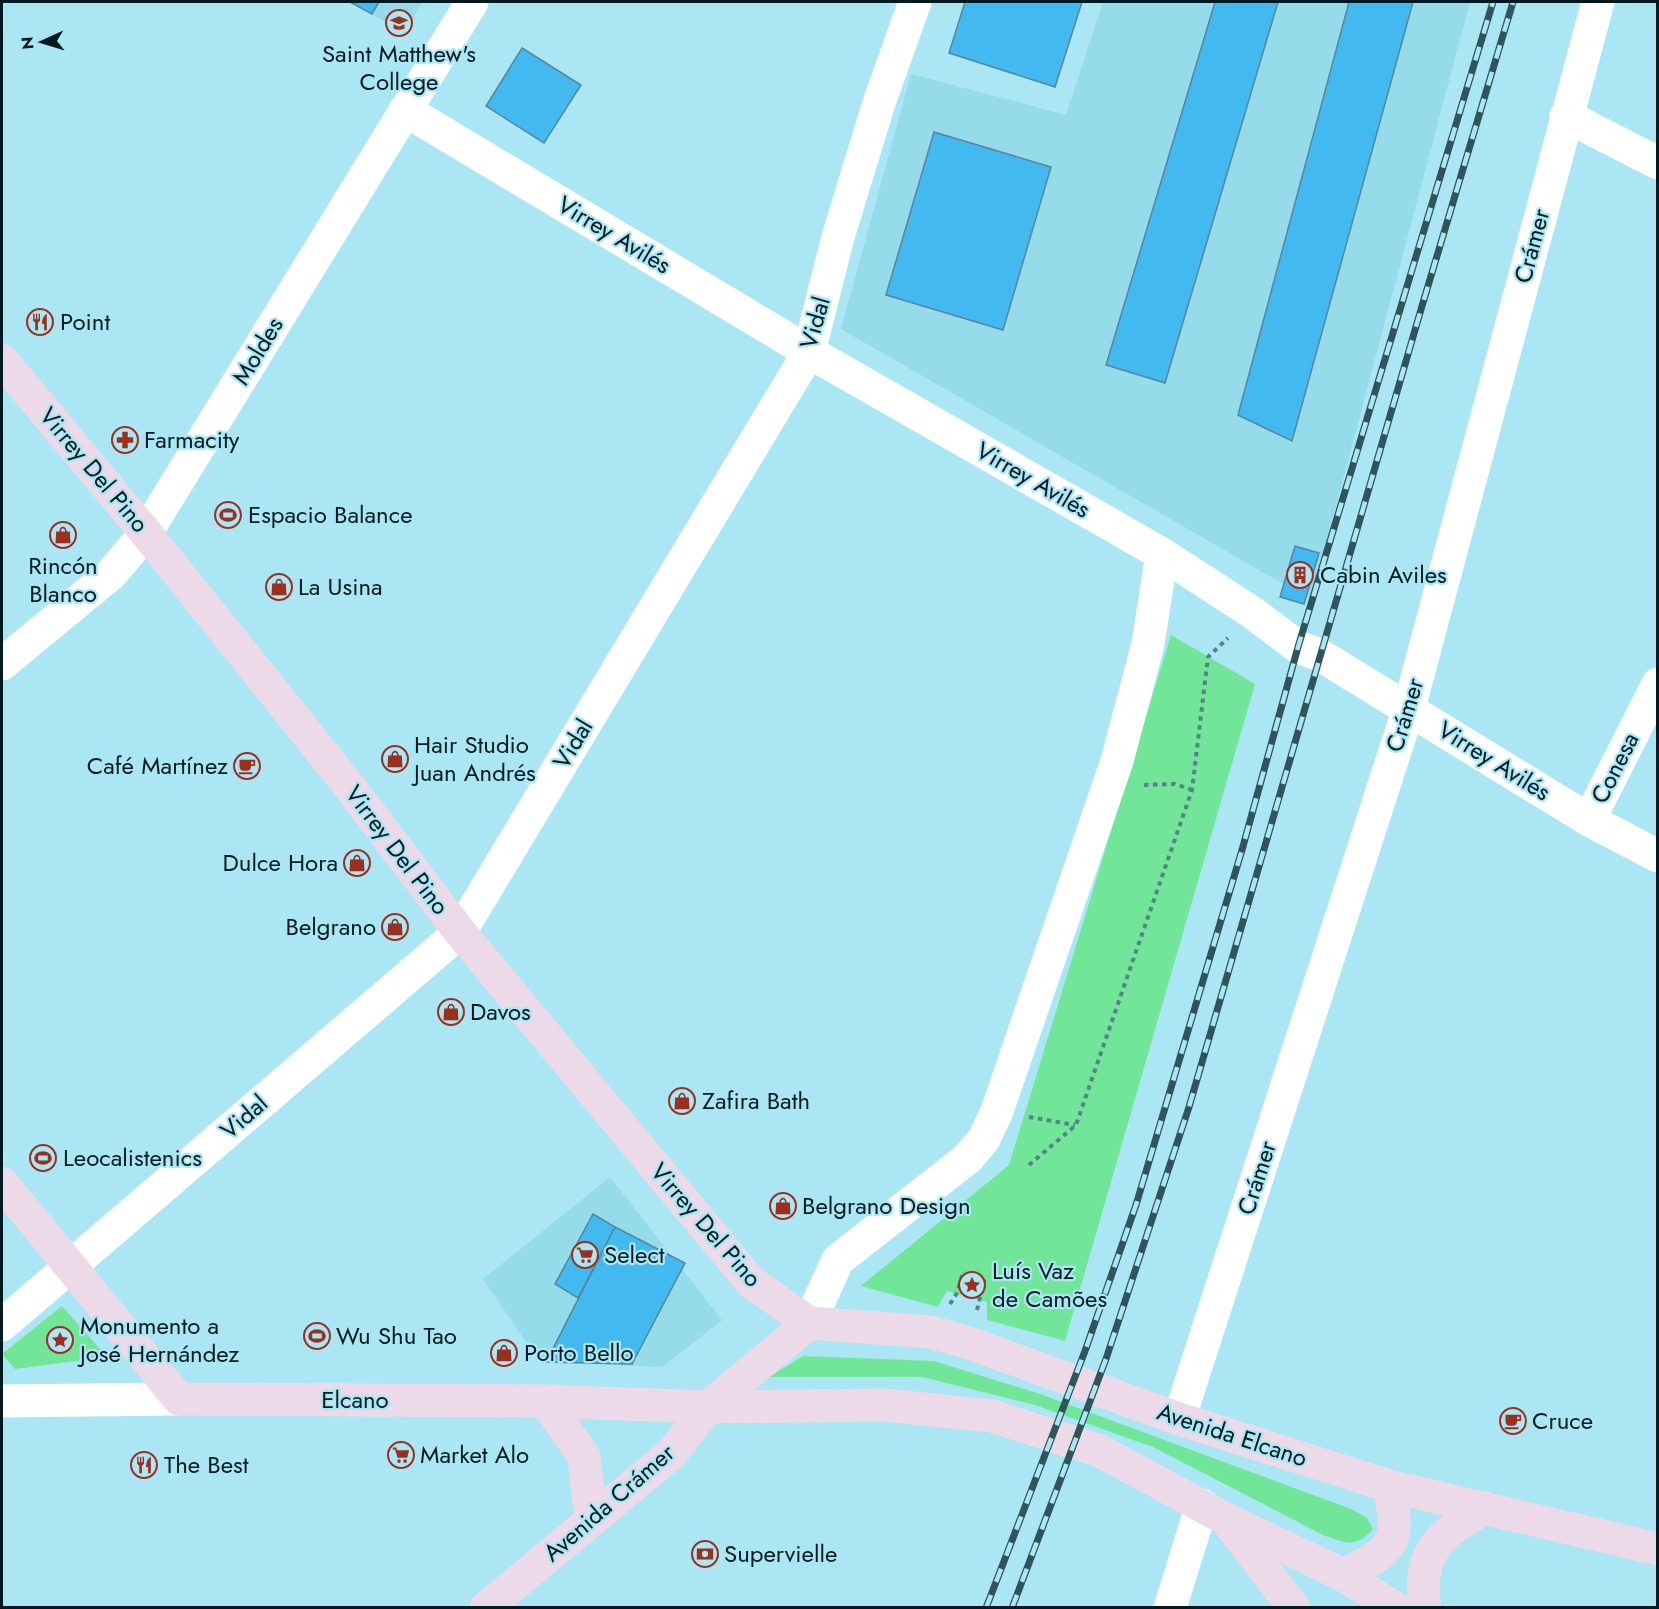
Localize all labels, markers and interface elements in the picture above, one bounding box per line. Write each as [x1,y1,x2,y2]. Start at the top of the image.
school or university icon: Saint Matthew's College [384,8,414,38]
north arrow [12,12,72,72]
text: N [16,36,39,50]
place label: Saint Matthew's College [322,36,476,99]
street label: Virrey Avilés [551,187,678,282]
street label: Crámer [1505,204,1558,287]
street label: Vidal [790,293,839,353]
place label: Point [60,304,110,339]
restaurant icon: Point [25,307,55,337]
street label: Moldes [224,310,292,391]
street label: Virrey Del Pino [31,399,157,540]
place label: Farmacity [144,422,240,457]
pharmacy icon: Farmacity [110,425,140,455]
street label: Virrey Avilés [970,433,1097,526]
place label: Espacio Balance [248,497,413,532]
sports icon: Espacio Balance [213,500,243,530]
shop icon: Rincón Blanco [48,520,78,550]
place label: Rincón Blanco [28,548,98,611]
place label: Cabin Aviles [1320,557,1447,592]
building icon: Cabin Aviles [1285,560,1315,590]
place label: La Usina [298,569,383,604]
shop icon: La Usina [264,572,294,602]
street label: Crámer [1377,673,1433,756]
street label: Vidal [544,712,601,775]
street label: Virrey Avilés [1431,712,1557,809]
street label: Conesa [1582,726,1647,809]
place label: Hair Studio Juan Andrés [411,727,536,790]
shop icon: Hair Studio Juan Andrés [380,744,410,774]
place label: Café Martínez [87,748,228,783]
cafe icon: Café Martínez [232,751,262,781]
street label: Virrey Del Pino [337,777,458,922]
place label: Dulce Hora [222,845,338,880]
shop icon: Dulce Hora [342,848,372,878]
place label: Belgrano [286,909,376,944]
shop icon: Belgrano [380,912,410,942]
place label: Davos [470,994,531,1029]
shop icon: Davos [436,997,466,1027]
place label: Zafira Bath [702,1083,810,1118]
street label: Vidal [212,1086,275,1147]
shop icon: Zafira Bath [667,1086,697,1116]
street label: Crámer [1228,1136,1285,1219]
place label: Leocalistenics [63,1140,202,1175]
sports icon: Leocalistenics [28,1143,58,1173]
street label: Virrey Del Pino [643,1155,770,1294]
place label: Belgrano Design [802,1188,971,1223]
shop icon: Belgrano Design [768,1191,798,1221]
place label: Select [604,1237,665,1272]
supermarket icon: Select [570,1240,600,1270]
place label: Luís Vaz de Camões [992,1253,1107,1316]
place icon: Luís Vaz de Camões [957,1270,987,1300]
place label: Monumento a José Hernández [77,1308,239,1371]
place label: Wu Shu Tao [336,1318,457,1353]
sports icon: Wu Shu Tao [302,1321,332,1351]
place icon: Monumento a José Hernández [45,1325,75,1355]
place label: Porto Bello [524,1335,634,1370]
shop icon: Porto Bello [489,1338,519,1368]
street label: Elcano [321,1382,389,1417]
street label: Avenida Elcano [1153,1394,1312,1475]
place label: Cruce [1532,1403,1593,1438]
cafe icon: Cruce [1498,1406,1528,1436]
street label: Avenida Crámer [535,1435,683,1570]
place label: Market Alo [420,1437,529,1472]
supermarket icon: Market Alo [386,1440,416,1470]
place label: The Best [164,1447,249,1482]
restaurant icon: The Best [129,1450,159,1480]
place label: Supervielle [724,1536,837,1571]
bank icon: Supervielle [690,1539,720,1569]

